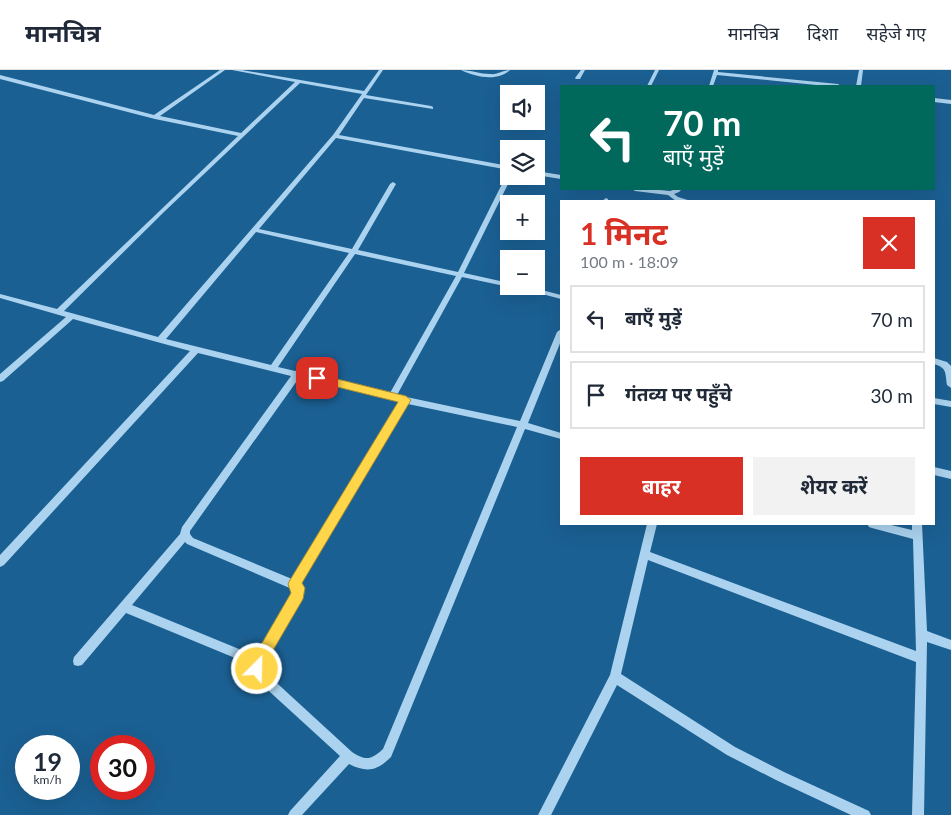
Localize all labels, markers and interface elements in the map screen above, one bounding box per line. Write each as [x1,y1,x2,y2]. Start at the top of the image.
text: मानचित्र [25,18,101,47]
text: मानचित्र [728,22,779,44]
text: दिशा [807,22,838,44]
text: सहेजे गए [866,22,926,44]
map controls [500,85,545,295]
button: sound [500,85,545,130]
text: 70 m [663,101,741,143]
icon: left [580,105,645,170]
button: layers [500,140,545,185]
text: बाएँ मुड़ें [663,143,724,170]
button: + [500,195,545,240]
text: 1 मिनट [580,215,668,251]
button: close [863,217,915,269]
button: − [500,250,545,295]
text: 100 m · 18:09 [580,252,679,271]
icon: left [582,305,610,333]
text: बाएँ मुड़ें [625,306,682,329]
text: 70 m [870,308,913,331]
pin [296,357,338,399]
icon: arrive [303,364,331,392]
icon: arrive [582,381,610,409]
text: गंतव्य पर पहुँचे [625,382,732,405]
text: 30 m [870,384,913,407]
button: बाहर [580,457,743,515]
button: शेयर करें [753,457,915,515]
position arrow [230,642,282,694]
speed limit sign: 30 [90,735,155,800]
text: 19 [33,746,62,776]
text: km/h [33,772,62,787]

